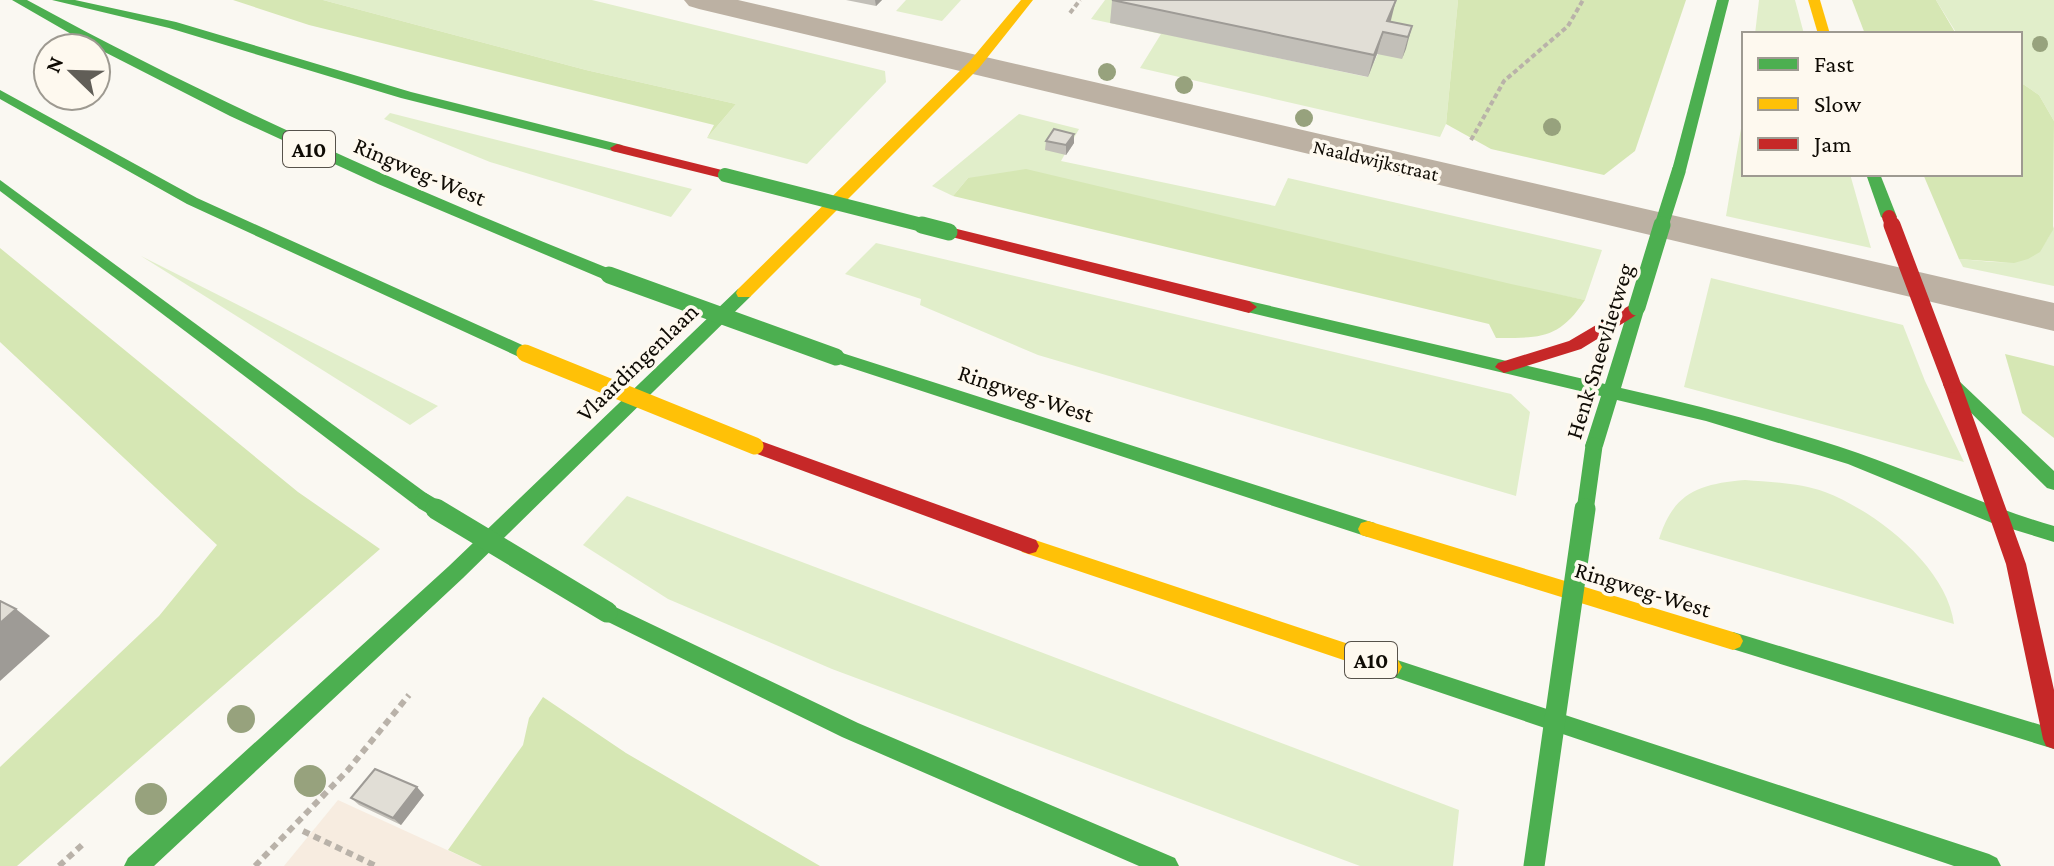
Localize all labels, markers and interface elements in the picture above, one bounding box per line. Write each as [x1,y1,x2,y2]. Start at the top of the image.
north arrow [32,32,112,112]
legend [1742,32,2022,176]
text: Fast [1814,50,1855,77]
text: N [40,53,68,76]
text: Slow [1814,90,1861,117]
text: Jam [1812,130,1852,157]
road number: A10 [283,131,335,167]
street label: Ringweg-West [350,131,491,211]
street label: Naaldwijkstraat [1311,135,1441,186]
street label: Henk Sneevlietweg [1560,260,1639,442]
street label: Vlaardingenlaan [571,297,703,427]
street label: Ringweg-West [955,358,1098,428]
street label: Ringweg-West [1572,556,1715,623]
road number: A10 [1345,642,1397,678]

